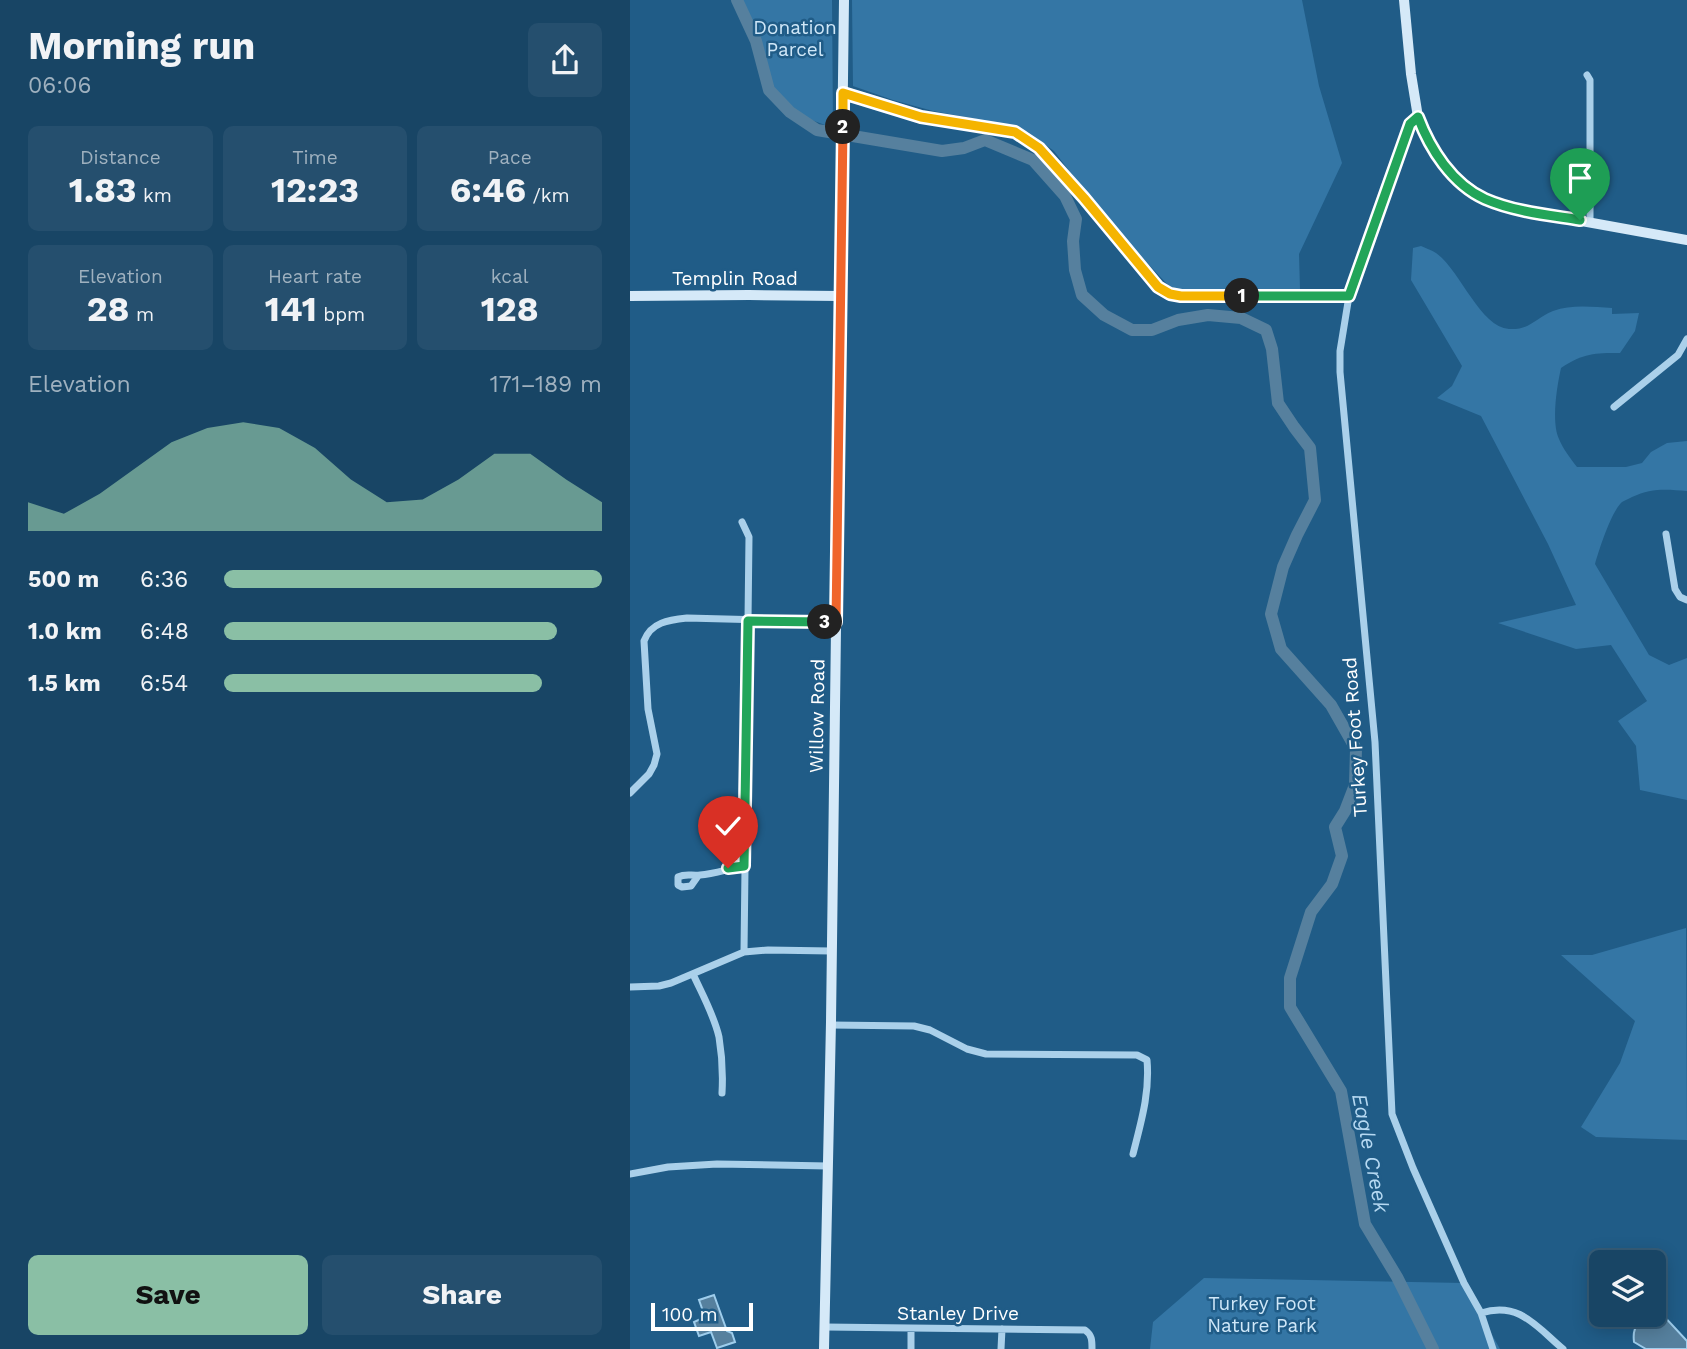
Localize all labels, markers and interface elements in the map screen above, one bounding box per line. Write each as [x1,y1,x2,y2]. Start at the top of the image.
park label: Donation Parcel [753,16,837,61]
button: share [528,23,602,97]
text: Morning run [28,24,255,68]
text: 06:06 [28,72,91,99]
pin: 2 [826,110,860,144]
text: 2 [837,115,848,138]
text: Distance [80,146,161,169]
text: Time [292,146,338,169]
text: Pace [488,146,532,169]
pin [1550,148,1610,220]
icon: arrive [1561,159,1599,197]
text: 1.83 [69,169,136,211]
text: 12:23 [271,169,359,211]
text: 6:46 [450,169,526,211]
text: km [136,184,172,207]
text: /km [526,184,570,207]
text: Elevation [78,265,163,288]
text: Heart rate [268,265,362,288]
text: kcal [491,265,528,288]
street label: Templin Road [672,267,798,290]
pin: 1 [1224,278,1260,314]
text: 1 [1237,284,1246,307]
text: 28 [87,288,129,330]
text: 141 [265,288,317,330]
text: 128 [481,288,539,330]
text: m [129,303,154,326]
text: bpm [317,303,365,326]
text: Elevation [28,371,131,398]
text: 171–189 m [490,371,602,398]
text: 500 m [28,566,99,593]
text: 6:36 [140,566,188,593]
pin: 3 [808,604,842,640]
text: 3 [819,610,830,633]
text: 1.0 km [28,618,102,645]
text: 6:48 [140,618,189,645]
street label: Turkey Foot Road [1338,656,1372,818]
street label: Willow Road [805,659,829,773]
text: 1.5 km [28,670,101,697]
text: 6:54 [140,670,188,697]
pin [698,796,758,868]
icon: check [709,807,747,845]
water label: Eagle Creek [1347,1091,1395,1215]
map controls [1589,1250,1666,1327]
button: layers [1589,1250,1666,1327]
button: Save [28,1255,308,1335]
button: Share [322,1255,602,1335]
park label: Turkey Foot Nature Park [1207,1292,1317,1337]
scale bar [651,1300,752,1332]
street label: Stanley Drive [897,1302,1019,1325]
text: 100 m [662,1303,718,1326]

